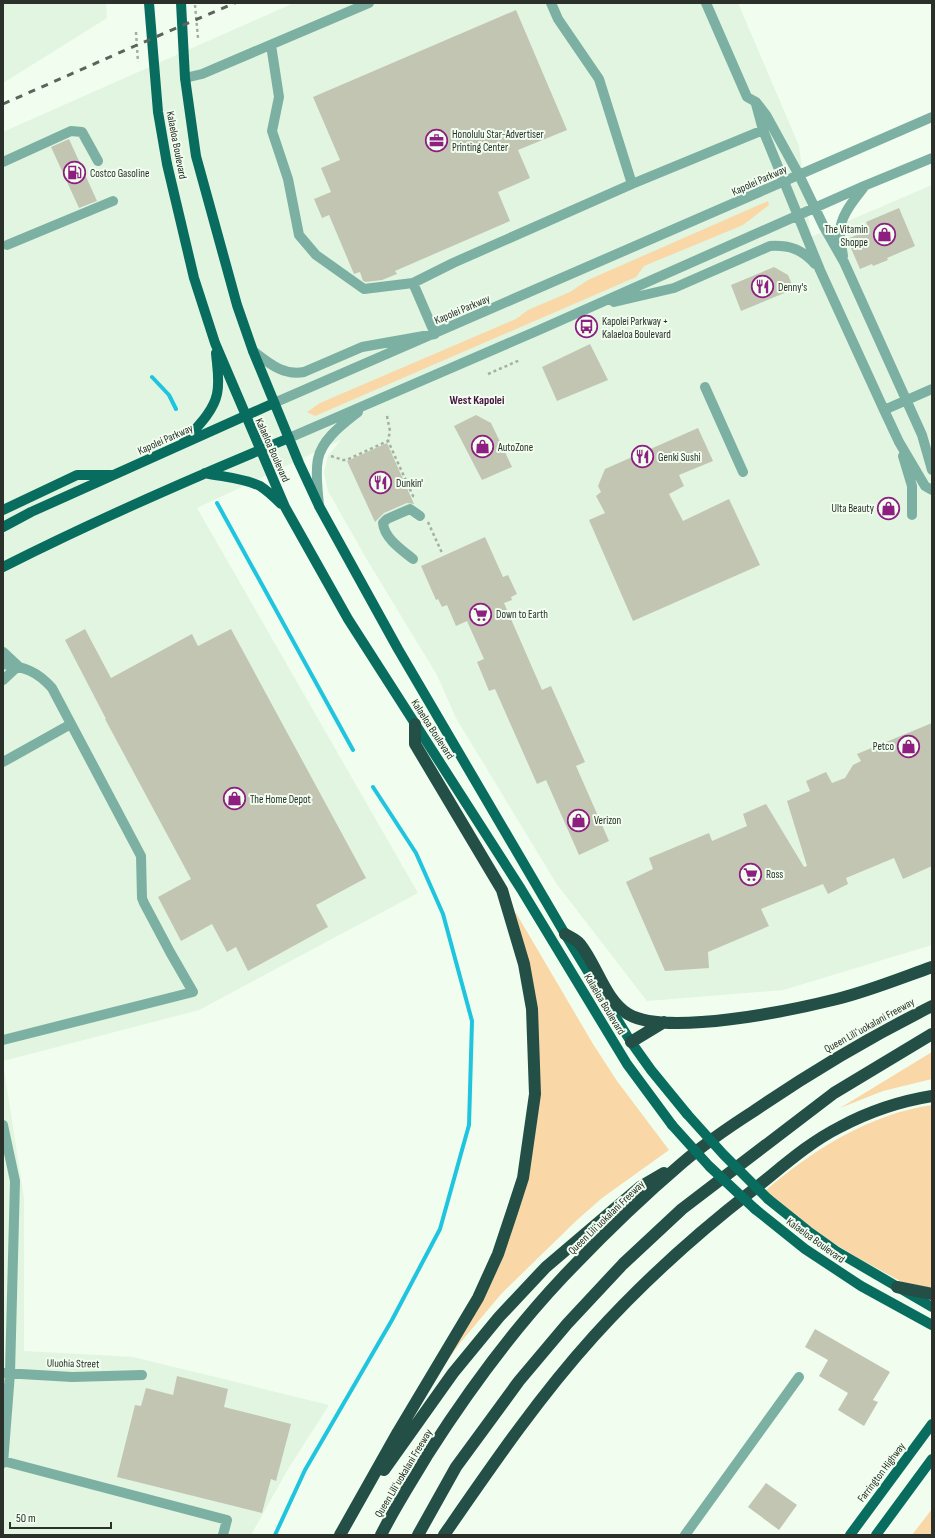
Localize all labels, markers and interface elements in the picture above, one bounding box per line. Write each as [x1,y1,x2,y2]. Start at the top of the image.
street label: Kalaeloa Boulevard [164,110,190,180]
office icon: Honolulu Star-Advertiser Printing Center [424,127,450,153]
place label: Honolulu Star-Advertiser Printing Center [452,128,544,154]
fuel station icon: Costco Gasoline [61,160,87,186]
street label: Kapolei Parkway [730,162,790,198]
place label: Costco Gasoline [90,167,149,180]
shop icon: The Vitamin Shoppe [871,222,897,248]
place label: The Vitamin Shoppe [824,223,868,249]
restaurant icon: Denny's [749,274,775,300]
place label: Denny's [778,281,807,294]
street label: Kapolei Parkway [432,292,493,327]
bus stop icon: Kapolei Parkway + Kalaeloa Boulevard [573,314,599,340]
place label: Kapolei Parkway + Kalaeloa Boulevard [602,315,671,341]
district label: West Kapolei [450,393,504,408]
street label: Kalaeloa Boulevard [253,416,293,485]
street label: Kapolei Parkway [136,421,196,457]
shop icon: AutoZone [470,434,496,460]
place label: AutoZone [497,441,533,454]
restaurant icon: Genki Sushi [630,444,656,470]
place label: Genki Sushi [658,451,701,464]
restaurant icon: Dunkin' [368,470,394,496]
place label: Dunkin' [396,477,423,490]
shop icon: Ulta Beauty [876,495,902,521]
place label: Ulta Beauty [831,502,875,515]
supermarket icon: Down to Earth [467,601,493,627]
place label: Down to Earth [496,608,548,621]
street label: Kalaeloa Boulevard [408,697,457,762]
shop icon: Petco [896,733,922,759]
place label: Petco [873,740,894,753]
shop icon: The Home Depot [222,786,248,812]
place label: The Home Depot [250,793,312,806]
shop icon: Verizon [566,807,592,833]
place label: Verizon [594,814,622,827]
supermarket icon: Ross [738,861,764,887]
place label: Ross [766,868,783,881]
street label: Kalaeloa Boulevard [581,971,628,1037]
street label: Queen Liliʻuokalani Freeway [822,995,917,1056]
street label: Queen Liliʻuokalani Freeway [566,1177,648,1257]
street label: Kalaeloa Boulevard [784,1215,848,1266]
street label: Uluohia Street [47,1357,100,1370]
street label: Queen Liliʻuokalani Freeway [372,1426,435,1520]
street label: Farrington Highway [855,1439,908,1505]
scale bar [10,1504,111,1530]
text: 50 m [16,1511,36,1526]

